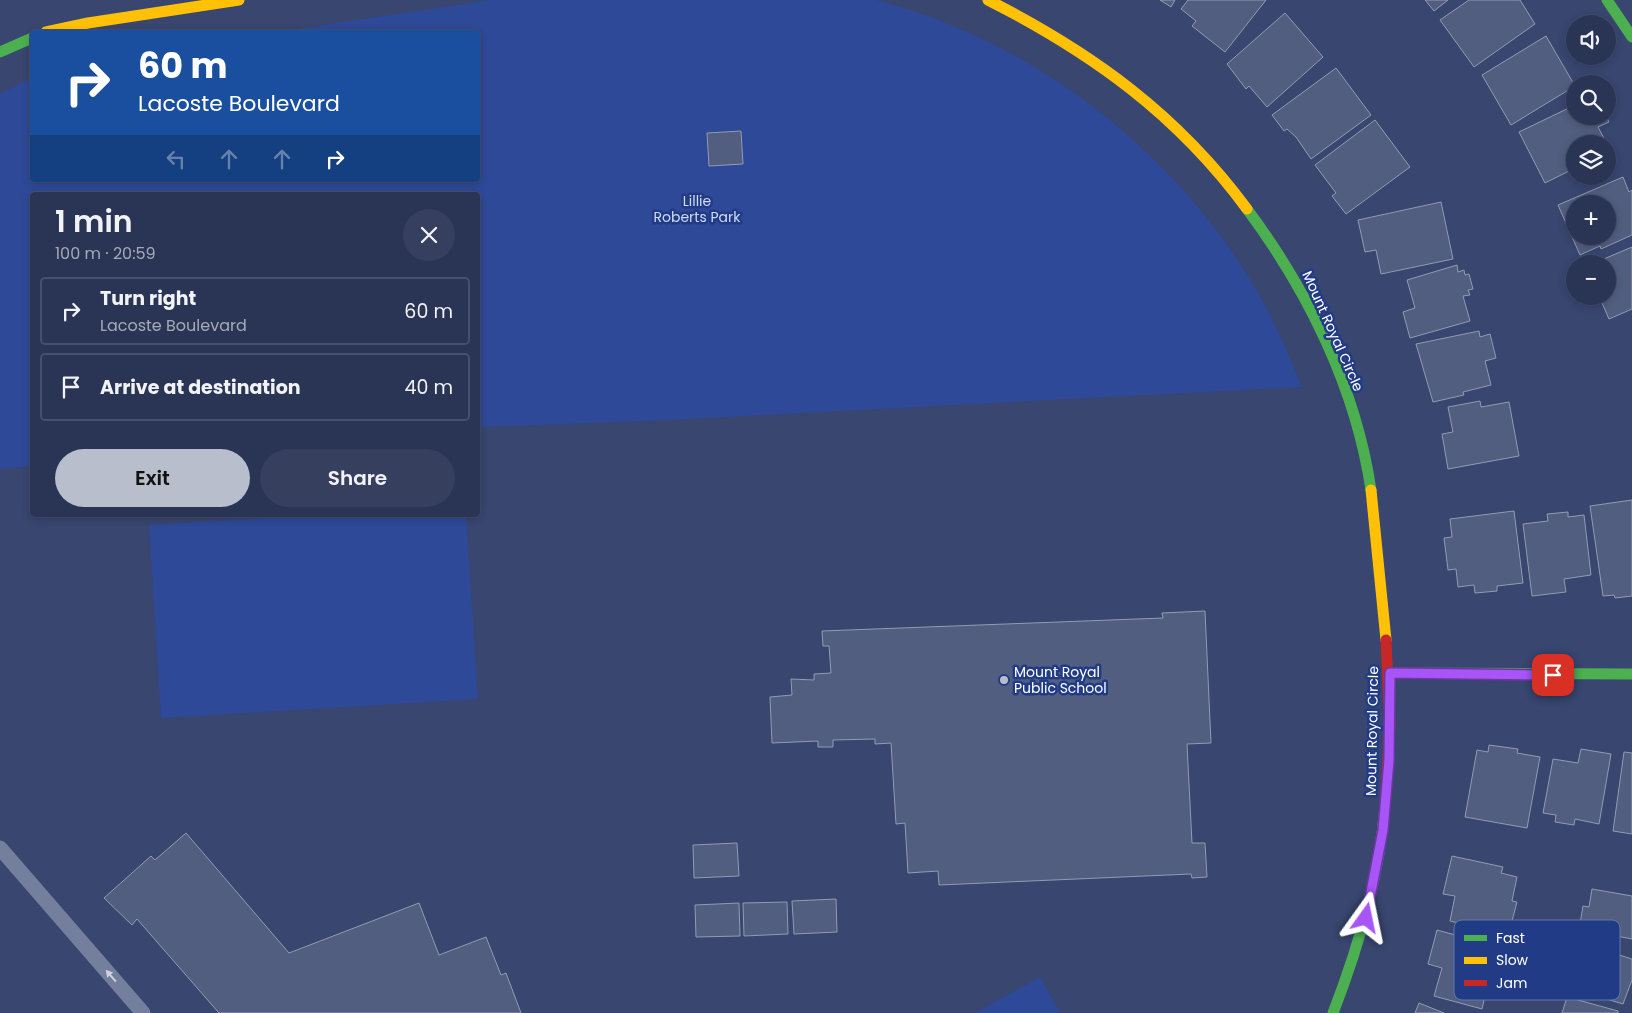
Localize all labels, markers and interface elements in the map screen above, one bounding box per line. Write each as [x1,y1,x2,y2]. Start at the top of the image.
map controls [1566,15,1616,305]
button: sound [1566,15,1616,65]
text: 60 m [138,41,228,90]
icon: right [55,50,120,115]
button: search [1566,75,1616,125]
text: Lacoste Boulevard [138,88,340,119]
button: layers [1566,135,1616,185]
icon: left [162,145,190,173]
icon: ahead [215,145,243,173]
icon: ahead [268,145,296,173]
icon: right [321,145,349,173]
park label: Lillie Roberts Park [654,191,741,227]
button: + [1566,195,1616,245]
text: 1 min [55,200,133,243]
button: close [403,209,455,261]
text: 100 m · 20:59 [55,242,156,265]
button: − [1566,255,1616,305]
street label: Mount Royal Circle [1297,268,1369,395]
text: Turn right [100,285,196,312]
icon: right [57,297,85,325]
text: 60 m [404,298,453,325]
text: Lacoste Boulevard [100,314,247,337]
icon: arrive [57,373,85,401]
text: Arrive at destination [100,374,301,401]
text: 40 m [404,374,453,401]
button: Exit [55,449,250,507]
button: Share [260,449,455,507]
pin [1532,654,1574,696]
icon: arrive [1539,661,1567,689]
place label: Mount Royal Public School [1014,662,1107,698]
street label: Mount Royal Circle [1361,666,1383,796]
marker: Mount Royal Public School [998,674,1010,686]
position arrow [1339,891,1391,943]
legend [1454,920,1620,1000]
text: Fast [1496,928,1525,948]
text: Slow [1496,950,1529,970]
one-way arrow [106,970,117,982]
text: Jam [1496,973,1527,993]

